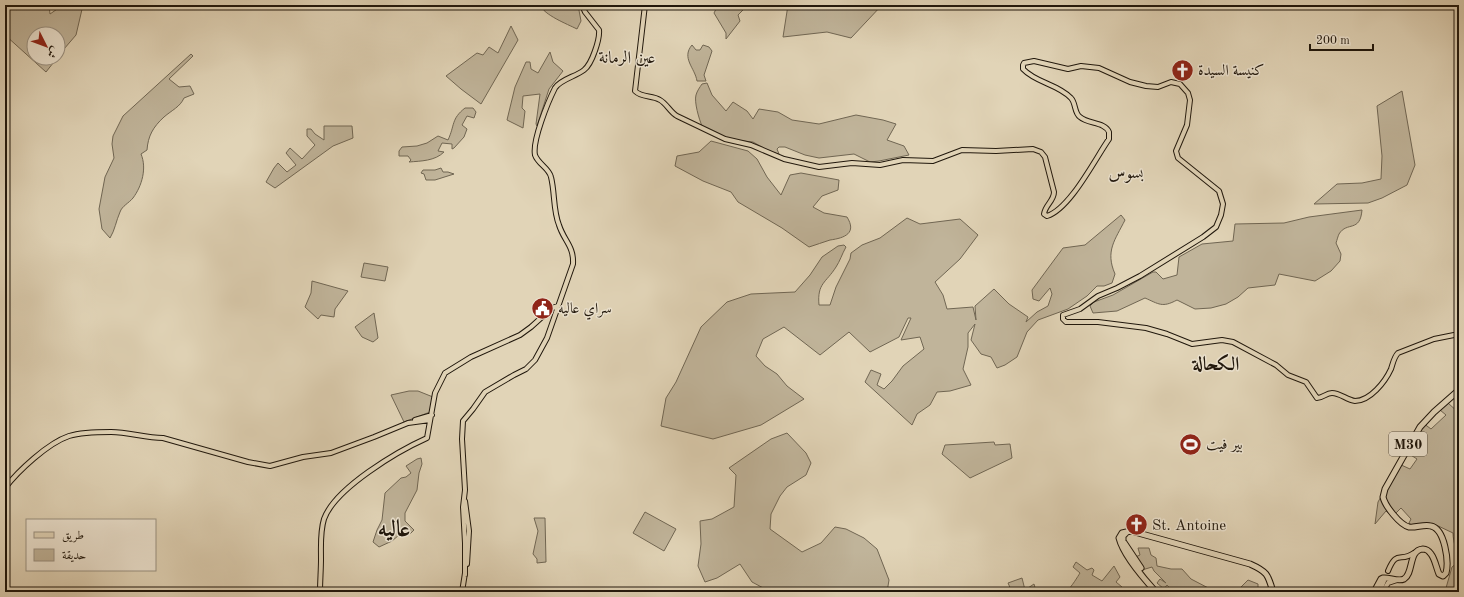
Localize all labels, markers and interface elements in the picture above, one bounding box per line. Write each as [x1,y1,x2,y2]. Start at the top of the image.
north arrow [26,26,66,66]
scale bar [1310,26,1373,52]
text: 200 m [1316,35,1350,47]
text: ش [45,44,60,59]
district label: عين الرمانة [599,50,655,67]
church icon: كنيسة السيدة [1169,57,1195,83]
place label: كنيسة السيدة [1198,63,1264,79]
district label: بسوس [1109,165,1144,183]
public building icon: سراي عاليه [529,295,555,321]
place label: سراي عاليه [558,302,612,320]
district label: الكحالة [1192,353,1240,375]
sports icon: بير فيت [1177,431,1203,457]
road number: M30 [1389,432,1427,456]
place label: بير فيت [1206,438,1243,453]
church icon: St. Antoine [1123,512,1149,538]
district label: عاليه [378,518,410,541]
legend [26,519,156,571]
place label: St. Antoine [1152,519,1226,534]
text: طريق [62,530,84,543]
text: حديقة [62,550,86,563]

